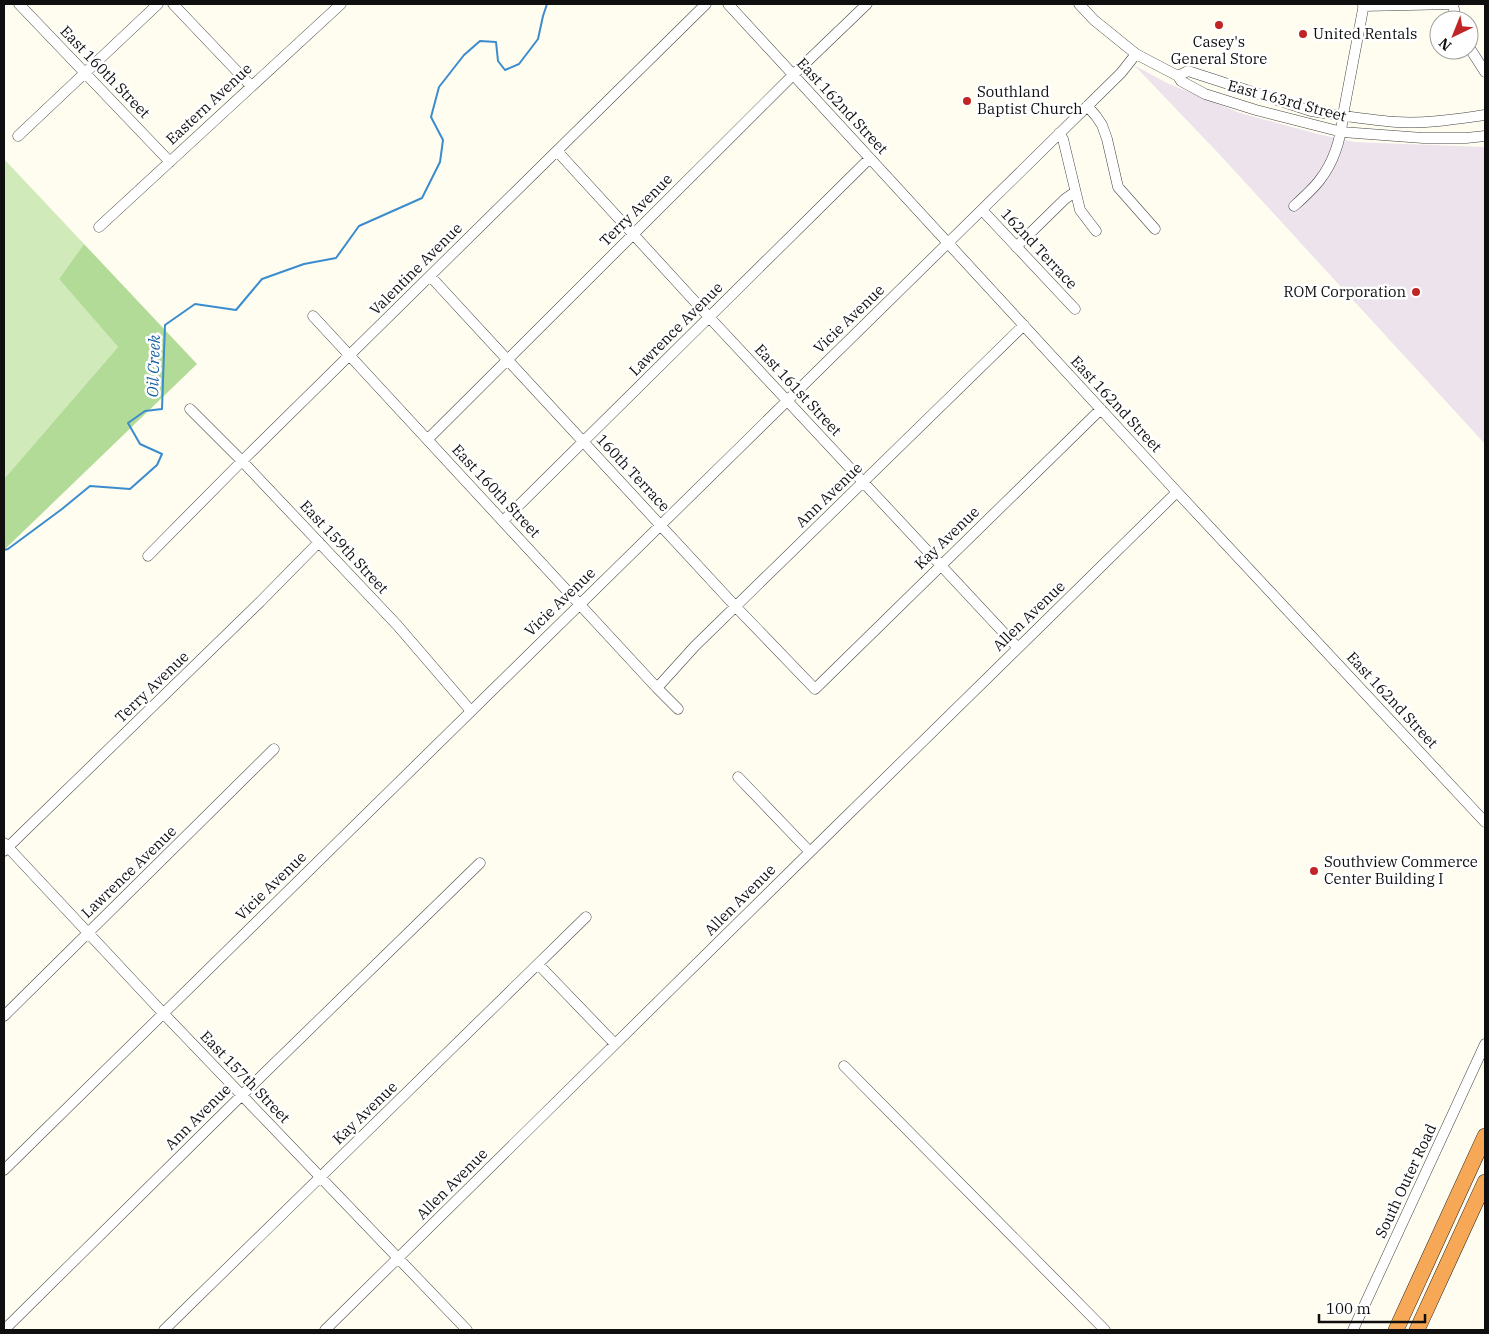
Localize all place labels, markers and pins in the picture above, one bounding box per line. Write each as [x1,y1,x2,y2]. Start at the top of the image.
marker: Casey's General Store [1213,19,1225,31]
place label: United Rentals [1313,24,1417,43]
marker: United Rentals [1297,28,1309,40]
place label: Casey's General Store [1171,32,1267,68]
place label: Southland Baptist Church [977,82,1083,118]
marker: Southland Baptist Church [961,95,973,107]
place label: ROM Corporation [1284,282,1406,301]
marker: ROM Corporation [1410,286,1422,298]
place label: Southview Commerce Center Building I [1324,852,1478,888]
marker: Southview Commerce Center Building I [1308,865,1320,877]

